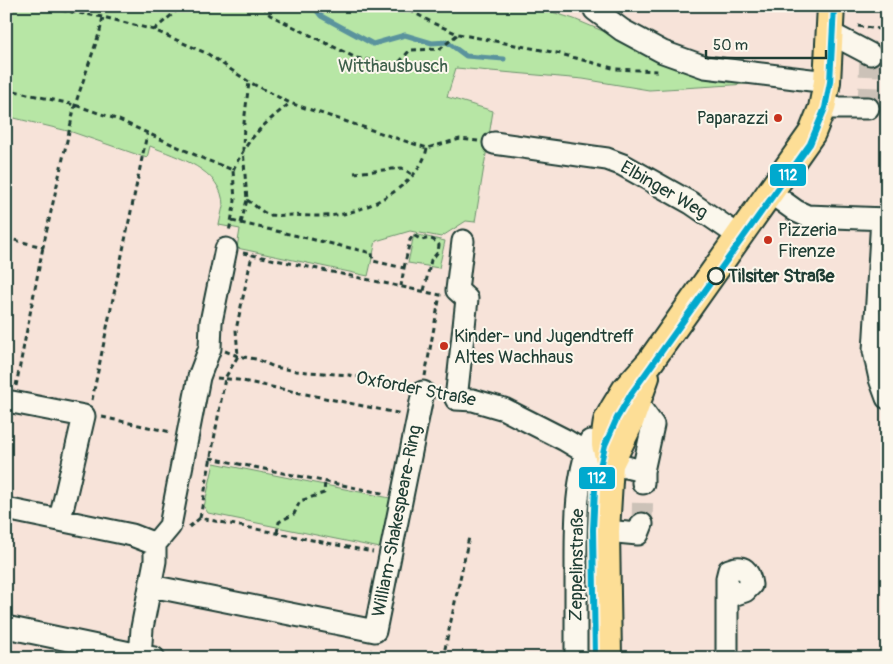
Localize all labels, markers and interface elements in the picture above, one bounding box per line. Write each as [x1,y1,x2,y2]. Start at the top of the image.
scale bar [706,28,826,60]
text: 50 m [713,36,748,55]
park label: Witthausbusch [338,55,448,78]
place label: Paparazzi [697,107,768,130]
marker: Paparazzi [772,112,784,124]
street label: Elbinger Weg [616,156,712,224]
line badge: 112 [769,163,807,187]
text: 112 [779,167,798,184]
place label: Pizzeria Firenze [778,219,837,263]
marker: Pizzeria Firenze [762,234,774,246]
place label: Tilsiter Straße [727,265,836,288]
marker: Tilsiter Straße [707,267,725,285]
place label: Kinder- und Jugendtreff Altes Wachhaus [454,325,634,369]
marker: Kinder- und Jugendtreff Altes Wachhaus [438,340,450,352]
street label: Oxforder Straße [354,366,478,412]
street label: William-Shakespeare-Ring [367,423,427,619]
line badge: 112 [578,466,616,490]
text: 112 [588,470,607,487]
street label: Zeppelinstraße [565,508,589,622]

